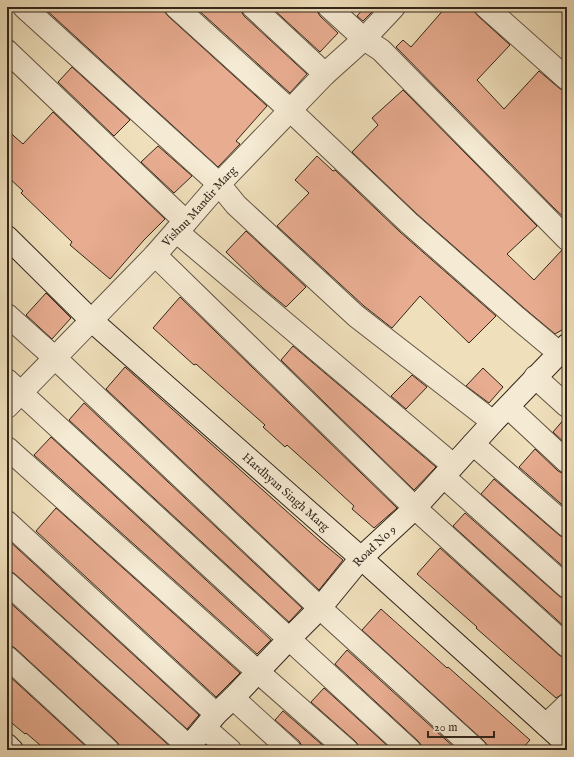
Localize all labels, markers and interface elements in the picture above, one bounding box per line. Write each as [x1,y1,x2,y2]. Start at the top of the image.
street label: Vishnu Mandir Marg [158,163,240,251]
street label: Hardhyan Singh Marg [239,450,333,535]
street label: Road No 9 [350,522,399,570]
scale bar [428,713,494,739]
text: 20 m [434,720,457,735]

